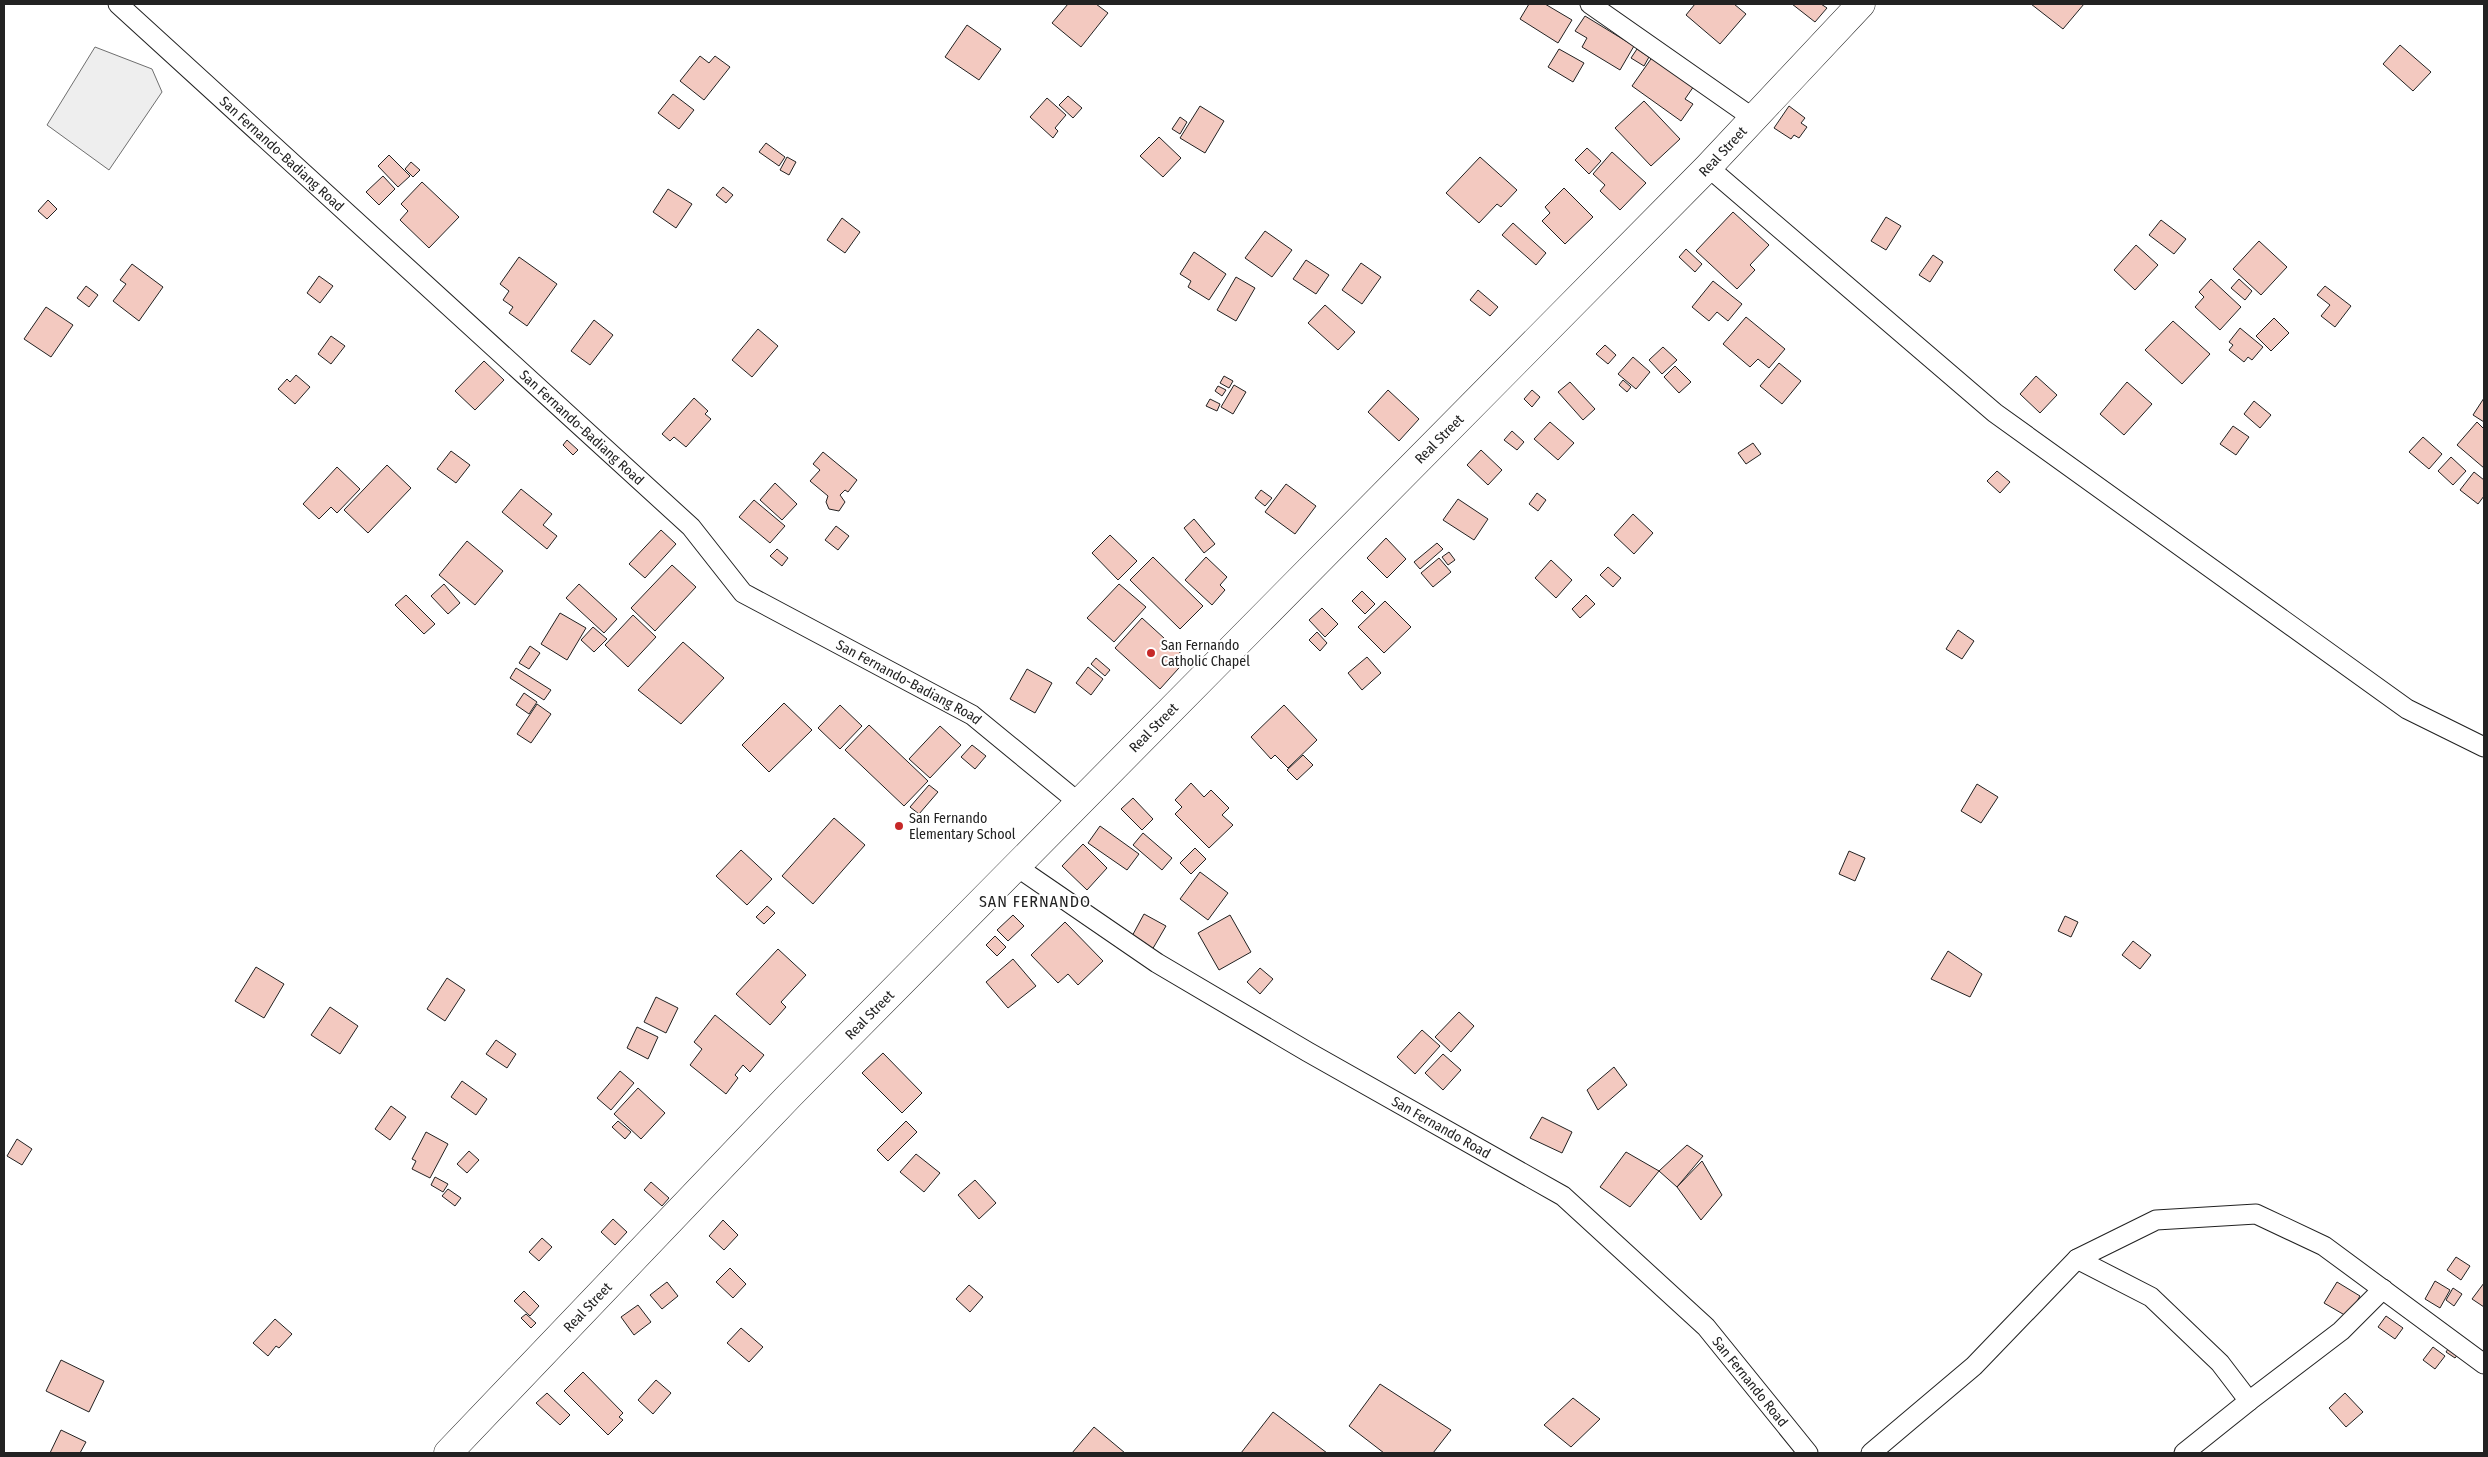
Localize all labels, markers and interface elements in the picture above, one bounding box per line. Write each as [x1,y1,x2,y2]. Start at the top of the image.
street label: San Fernando-Badiang Road [216,93,347,215]
street label: Real Street [1696,123,1751,180]
street label: San Fernando-Badiang Road [516,367,647,489]
street label: Real Street [1411,411,1468,467]
street label: San Fernando-Badiang Road [833,636,985,728]
place label: San Fernando Catholic Chapel [1161,637,1250,670]
marker: San Fernando Catholic Chapel [1145,647,1157,659]
street label: Real Street [1126,699,1182,756]
place label: San Fernando Elementary School [909,810,1016,843]
marker: San Fernando Elementary School [893,820,905,832]
district label: SAN FERNANDO [979,892,1091,911]
street label: Real Street [842,987,898,1043]
street label: San Fernando Road [1388,1093,1493,1162]
street label: Real Street [560,1279,616,1336]
street label: San Fernando Road [1708,1333,1791,1430]

